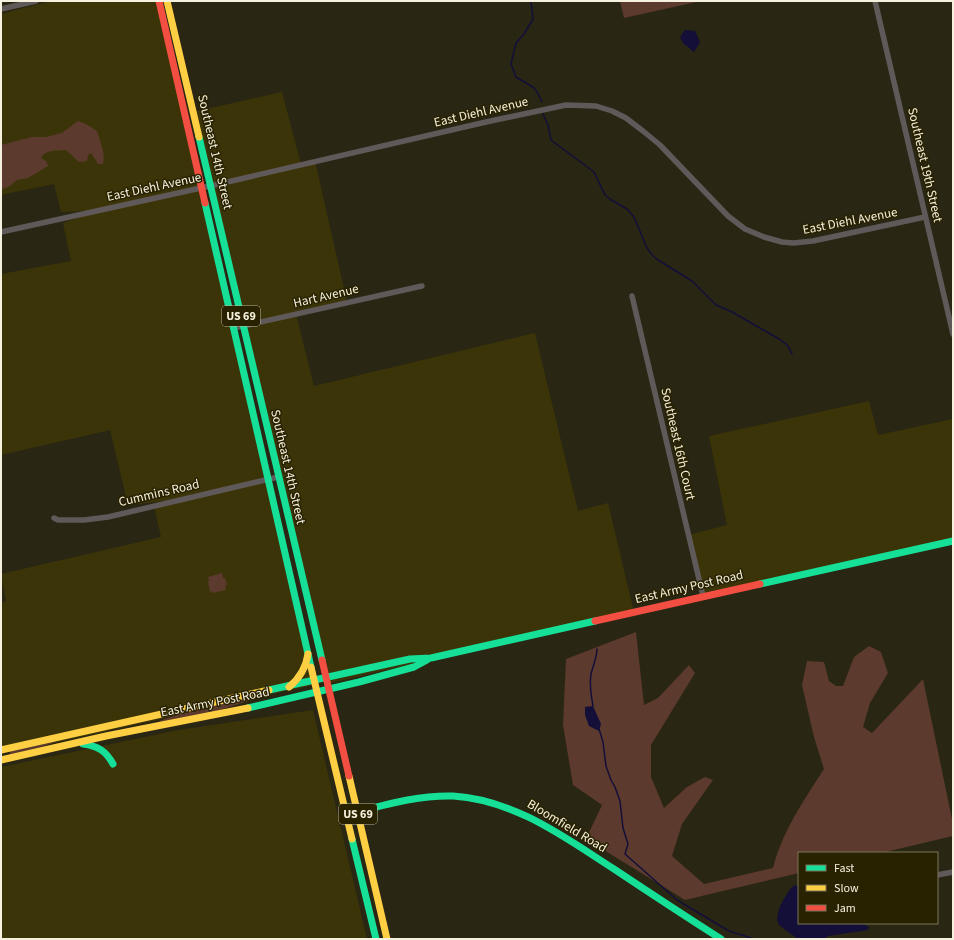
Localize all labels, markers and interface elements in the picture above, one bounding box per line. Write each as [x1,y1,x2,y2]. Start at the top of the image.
street label: East Diehl Avenue [432,92,530,132]
street label: Southeast 14th Street [193,93,237,212]
street label: Southeast 19th Street [903,106,947,225]
street label: East Diehl Avenue [105,168,203,206]
street label: East Diehl Avenue [801,203,899,239]
street label: Hart Avenue [292,280,360,312]
road number: US 69 [222,306,260,326]
street label: Southeast 16th Court [656,386,700,503]
street label: Southeast 14th Street [266,408,310,527]
street label: Cummins Road [117,475,201,511]
street label: East Army Post Road [633,566,745,608]
street label: East Army Post Road [159,683,271,721]
street label: Bloomfield Road [524,795,610,857]
road number: US 69 [339,804,377,824]
legend [798,852,938,924]
text: Fast [834,860,854,877]
text: Slow [834,880,859,897]
text: Jam [834,900,856,917]

